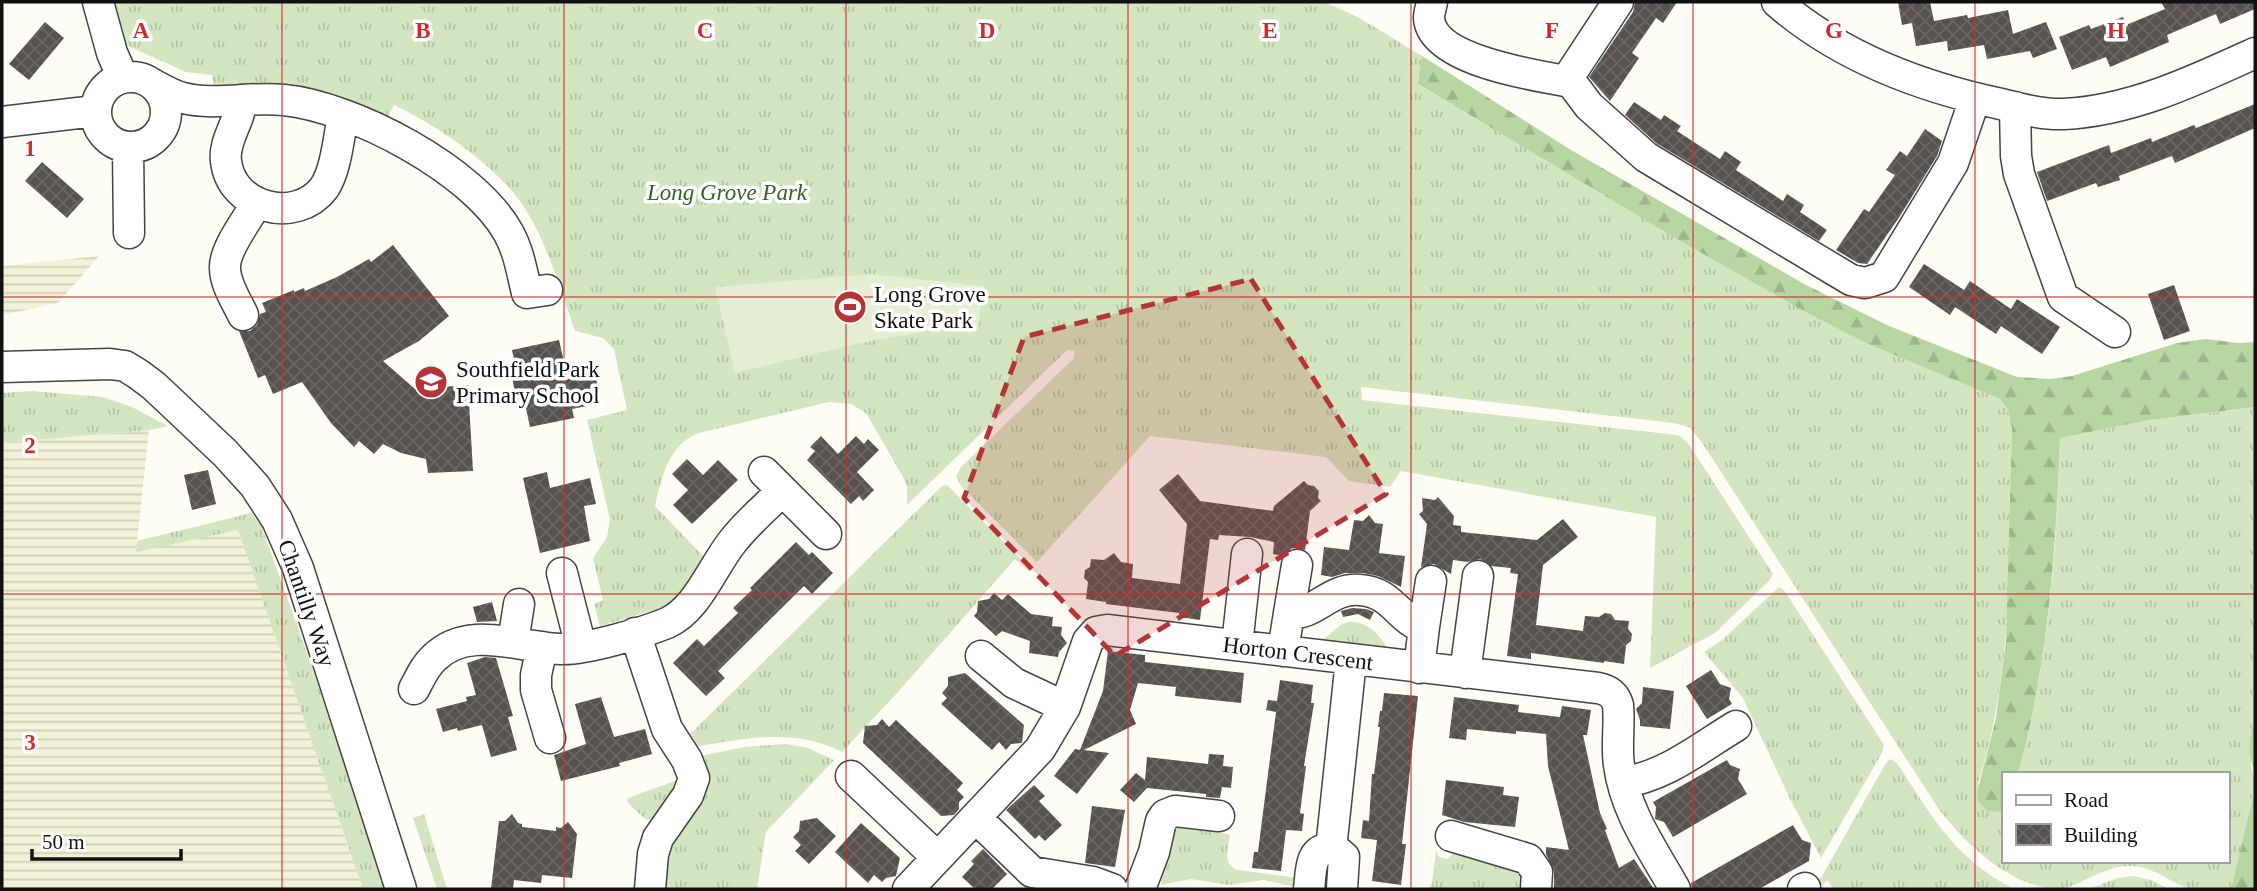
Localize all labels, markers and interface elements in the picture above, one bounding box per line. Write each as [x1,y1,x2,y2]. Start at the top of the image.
text: A [133,18,150,43]
text: B [415,18,431,43]
text: C [697,18,713,43]
text: D [979,18,995,43]
text: E [1262,18,1278,43]
text: F [1545,18,1559,43]
text: G [1825,18,1843,43]
text: H [2107,18,2125,43]
text: 1 [24,136,36,161]
park label: Long Grove Park [646,180,808,205]
place label: Long Grove Skate Park [874,282,986,333]
sports icon: Long Grove Skate Park [831,288,869,326]
place label: Southfield Park Primary School [456,357,600,408]
school or university icon: Southfield Park Primary School [412,363,450,401]
text: 2 [24,433,36,458]
street label: Chantilly Way [273,536,340,670]
street label: Horton Crescent [1221,632,1375,675]
text: 3 [24,730,36,755]
legend [2002,772,2229,863]
text: Road [2064,788,2109,812]
scale bar [32,818,180,862]
text: Building [2064,823,2138,847]
text: 50 m [42,830,85,854]

